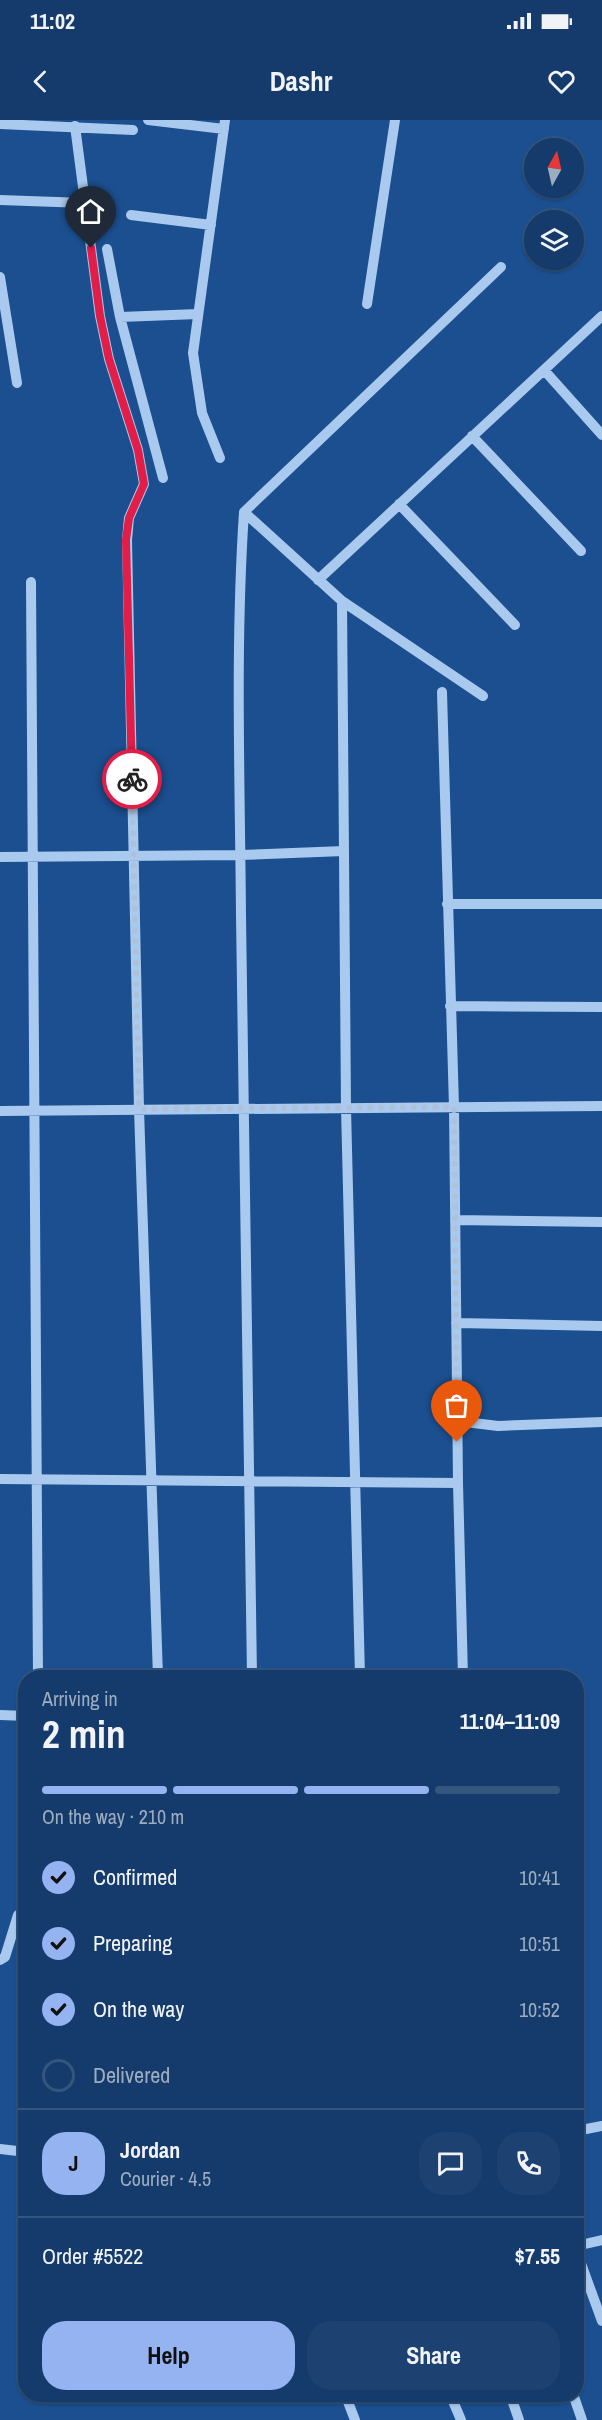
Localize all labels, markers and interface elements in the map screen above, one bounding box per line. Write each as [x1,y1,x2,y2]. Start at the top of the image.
text: 11:02 [30,6,75,36]
text: Dashr [270,63,332,99]
icon: back [24,65,57,98]
icon: heart [545,65,578,98]
north arrow [524,138,584,198]
map controls [524,138,584,270]
pin [65,186,116,248]
icon: home [74,195,107,228]
button: layers [524,210,584,270]
courier [102,749,162,809]
icon: bike [116,763,149,796]
pin [431,1380,482,1442]
icon: bag [440,1389,473,1422]
text: Arriving in [42,1685,118,1712]
text: 11:04–11:09 [460,1706,560,1736]
text: 2 min [42,1708,126,1760]
text: On the way · 210 m [42,1803,184,1830]
icon: check [42,1861,75,1894]
text: Confirmed [93,1862,177,1892]
text: 10:41 [519,1864,560,1891]
icon: check [42,1927,75,1960]
text: Preparing [93,1928,172,1958]
text: 10:51 [519,1930,560,1957]
icon: check [42,1993,75,2026]
text: On the way [93,1994,184,2024]
text: 10:52 [519,1996,560,2023]
text: Delivered [93,2060,170,2090]
button: chat [419,2132,482,2195]
button: phone [497,2132,560,2195]
text: Jordan [120,2135,180,2165]
text: J [68,2148,79,2178]
text: Courier · 4.5 [120,2165,211,2192]
text: Order #5522 [42,2241,143,2271]
text: $7.55 [515,2241,560,2271]
button: Help [42,2321,295,2390]
button: Share [307,2321,560,2390]

